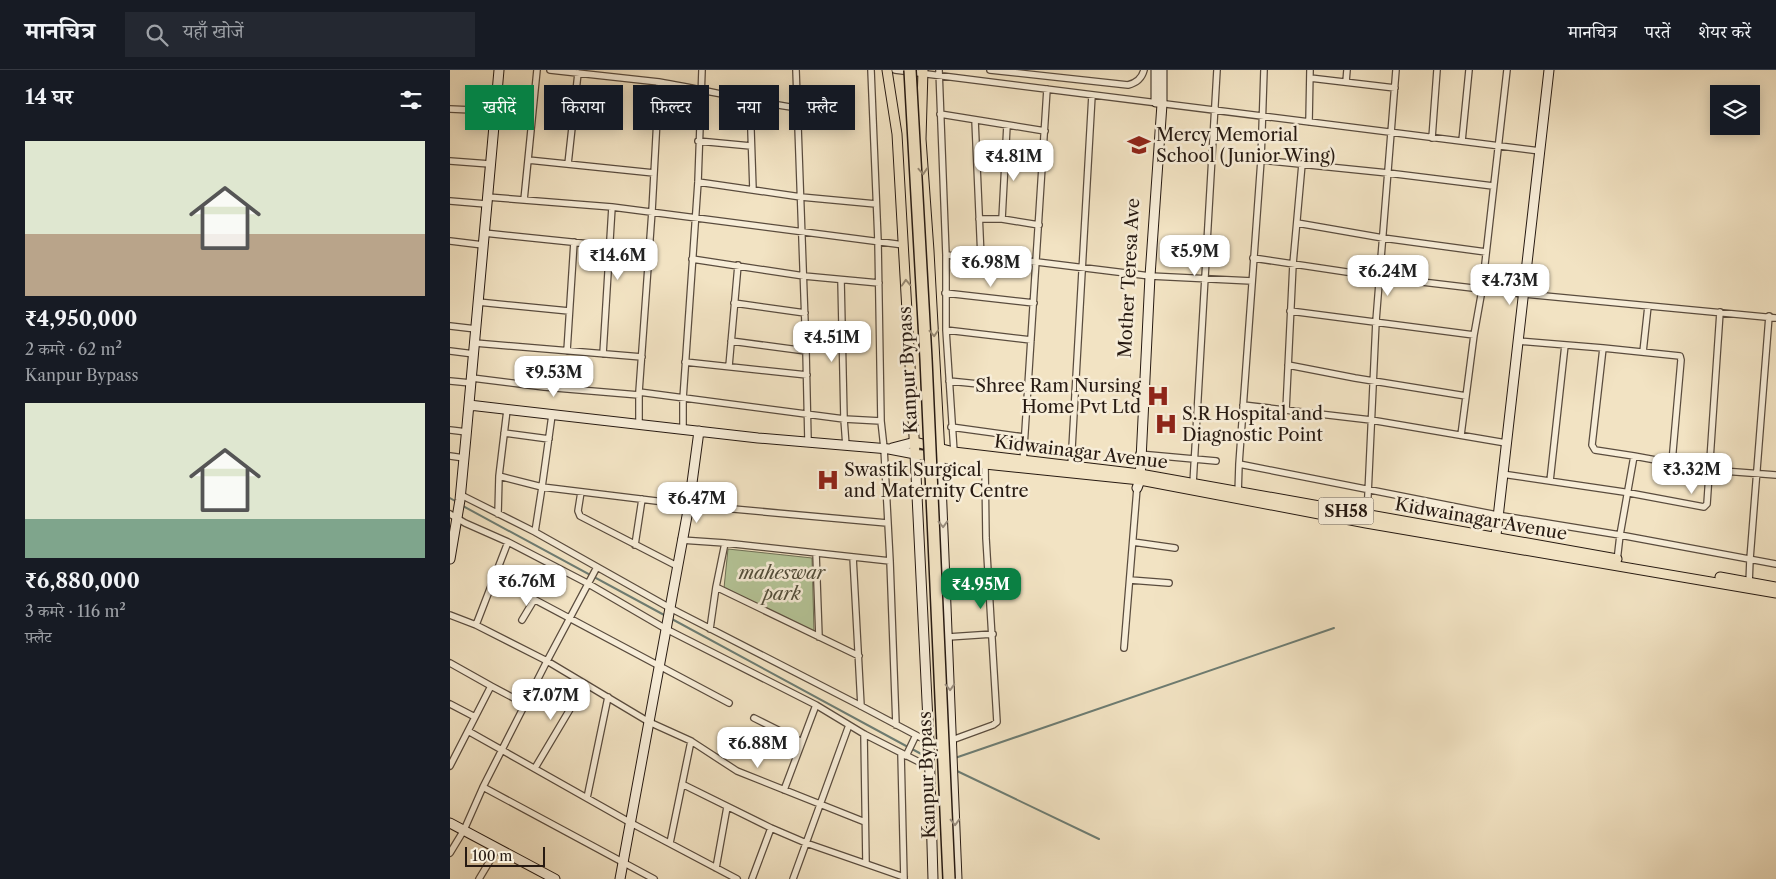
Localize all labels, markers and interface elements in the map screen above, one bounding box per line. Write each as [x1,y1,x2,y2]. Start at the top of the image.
search box [125,12,475,57]
text: मानचित्र [25,16,95,45]
text: यहाँ खोजें [183,20,244,43]
icon: search [143,21,171,49]
text: मानचित्र [1568,21,1617,43]
text: परतें [1645,21,1671,43]
text: शेयर करें [1699,21,1751,43]
text: 14 घर [25,84,73,109]
chip: खरीदें [465,85,534,130]
chip: किराया [544,85,623,130]
chip: फ़िल्टर [633,85,709,130]
chip: नया [719,85,779,130]
chip: फ़्लैट [789,85,855,130]
map controls [1710,85,1760,135]
button: layers [1710,85,1760,135]
icon: filters [397,86,425,114]
place label: Mercy Memorial School (Junior Wing) [1156,124,1335,167]
school or university icon: Mercy Memorial School (Junior Wing) [1126,132,1152,158]
pin: ₹4.81M [973,140,1055,182]
text: ₹4.81M [986,146,1042,166]
one-way arrow [918,167,929,175]
icon: home [180,173,270,263]
street label: Mother Teresa Ave [1114,198,1144,358]
pin: ₹5.9M [1160,234,1230,277]
pin: ₹14.6M [577,238,659,281]
text: ₹5.9M [1171,241,1219,261]
text: ₹14.6M [590,245,646,265]
pin: ₹6.98M [950,246,1032,288]
text: ₹6.98M [961,252,1021,272]
pin: ₹6.24M [1347,254,1429,297]
text: ₹6.24M [1359,261,1417,281]
pin: ₹4.73M [1469,264,1551,306]
text: ₹4.73M [1481,270,1539,290]
one-way arrow [900,278,911,286]
text: ₹4,950,000 [25,306,137,331]
street label: Kanpur Bypass [894,306,922,434]
pin: ₹4.51M [791,320,873,363]
text: ₹4.51M [804,327,860,347]
one-way arrow [928,330,939,338]
text: 2 कमरे · 62 m² [25,339,122,359]
pin: ₹9.53M [513,356,595,398]
text: ₹9.53M [525,362,583,382]
text: Kanpur Bypass [25,365,138,385]
place label: Shree Ram Nursing Home Pvt Ltd [975,375,1142,418]
hospital icon: Shree Ram Nursing Home Pvt Ltd [1145,383,1171,409]
place label: S.R Hospital and Diagnostic Point [1182,403,1323,446]
hospital icon: S.R Hospital and Diagnostic Point [1153,411,1179,437]
street label: Kidwainagar Avenue [993,430,1169,474]
icon: home [180,435,270,525]
pin: ₹3.32M [1651,452,1733,495]
place label: Swastik Surgical and Maternity Centre [844,459,1028,502]
text: ₹3.32M [1663,459,1721,479]
hospital icon: Swastik Surgical and Maternity Centre [815,467,841,493]
pin: ₹6.47M [656,482,738,524]
text: ₹6.47M [668,488,726,508]
street label: Kidwainagar Avenue [1393,493,1569,545]
road number: SH58 [1318,498,1374,524]
one-way arrow [938,520,948,528]
park label: maheswar park [738,562,827,605]
pin: ₹6.76M [486,564,568,607]
text: ₹6,880,000 [25,568,140,593]
pin: ₹4.95M [940,568,1022,610]
text: ₹6.76M [498,571,556,591]
text: ₹4.95M [952,574,1010,594]
text: 3 कमरे · 116 m² [25,601,126,621]
text: फ़्लैट [25,627,52,647]
pin: ₹7.07M [510,678,592,721]
one-way arrow [944,683,955,691]
text: ₹7.07M [523,685,579,705]
street label: Kanpur Bypass [914,711,940,839]
pin: ₹6.88M [717,726,799,769]
text: ₹6.88M [728,733,788,753]
one-way arrow [950,818,960,826]
scale bar [465,844,545,867]
text: 100 m [472,847,512,865]

